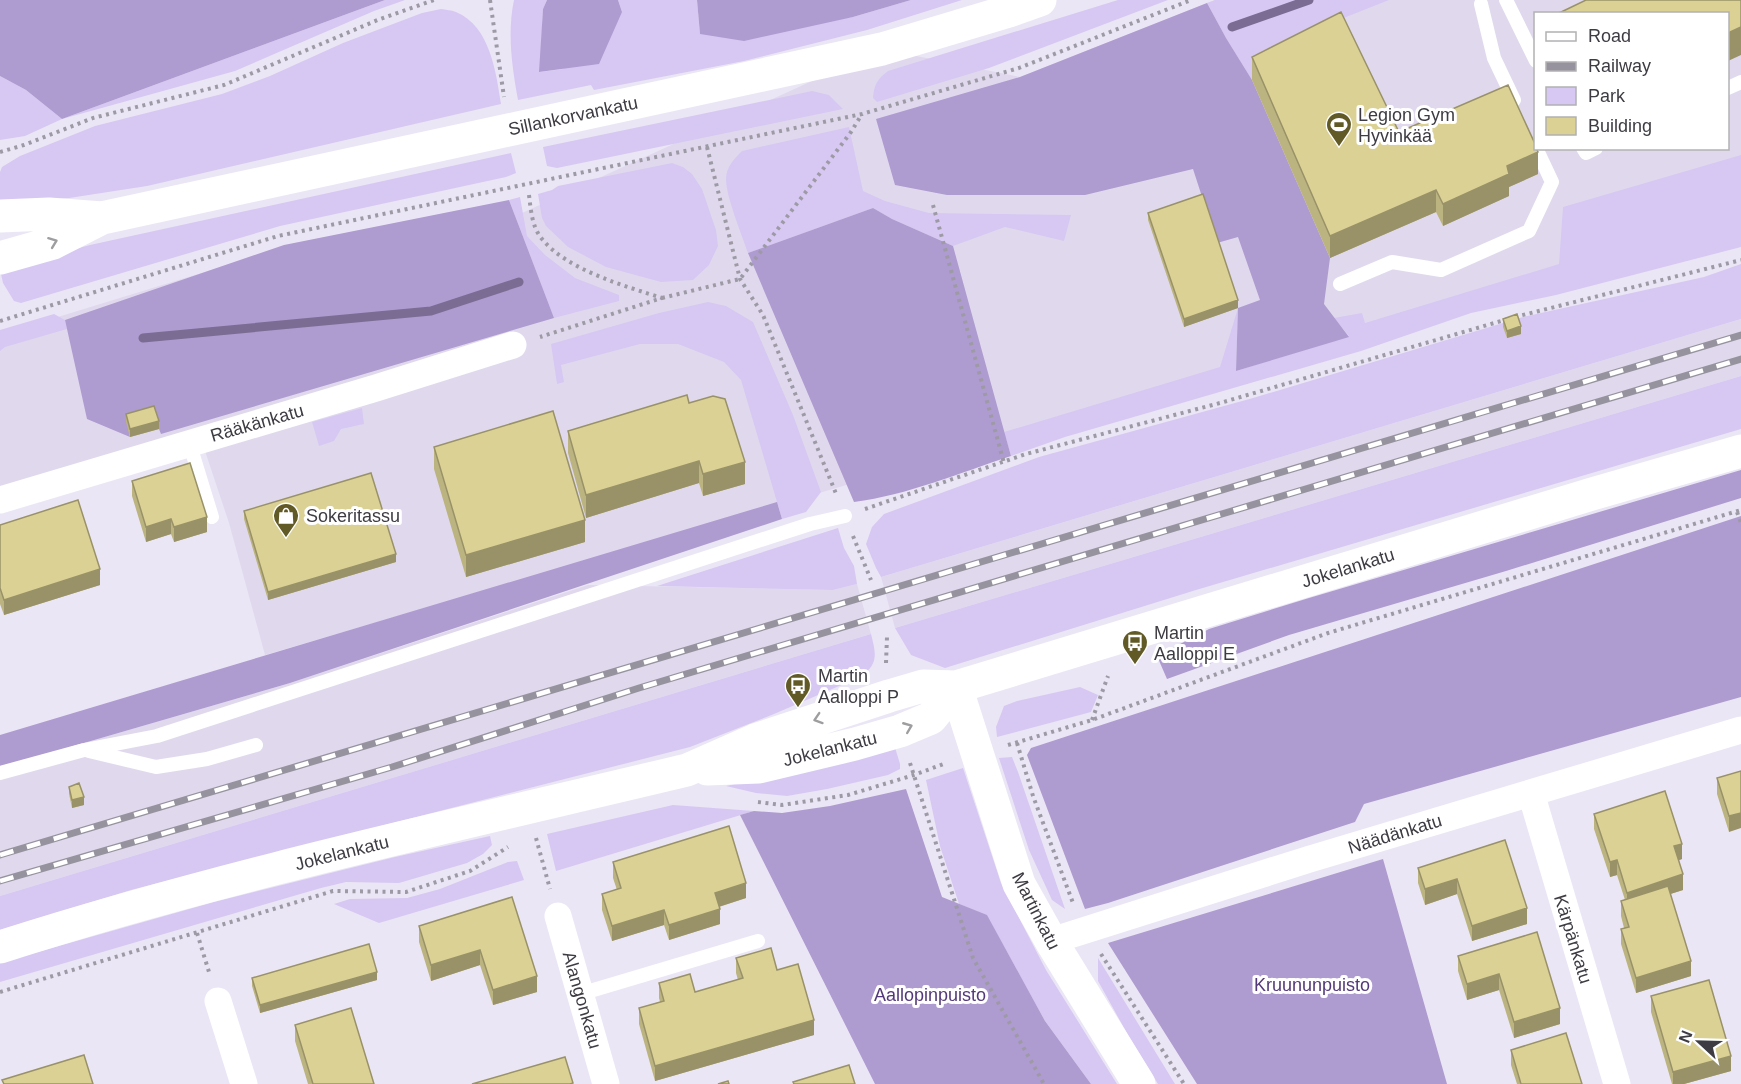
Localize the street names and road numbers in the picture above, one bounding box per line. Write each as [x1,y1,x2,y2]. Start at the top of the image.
street label: Sillankorvankatu [506,92,640,140]
street label: Rääkänkatu [208,400,306,446]
street label: Jokelankatu [1299,544,1397,592]
street label: Jokelankatu [781,728,879,770]
street label: Näädänkatu [1346,810,1444,858]
street label: Jokelankatu [293,832,391,874]
street label: Martinkatu [1008,869,1064,953]
street label: Kärpänkatu [1550,892,1596,986]
street label: Alangonkatu [559,949,605,1051]

